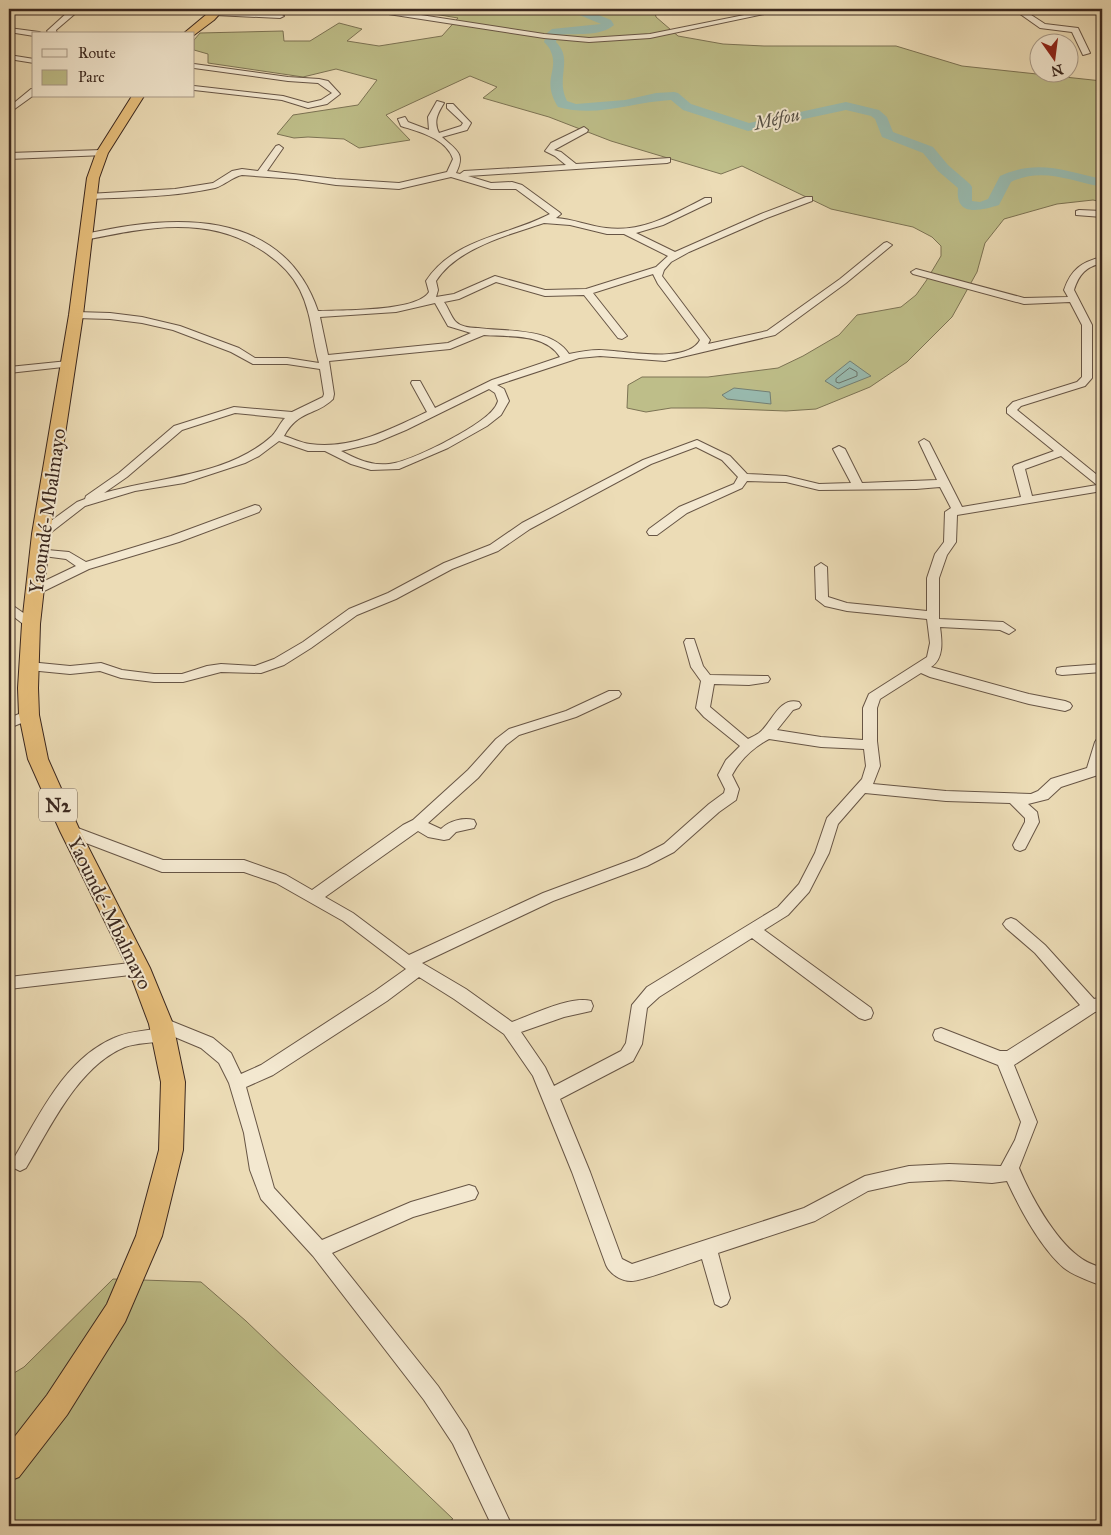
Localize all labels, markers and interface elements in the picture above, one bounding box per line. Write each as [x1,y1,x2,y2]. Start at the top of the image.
legend [32,32,195,98]
north arrow [1028,32,1078,82]
text: Route [78,44,116,62]
text: N [1049,60,1065,80]
text: Parc [78,68,105,86]
water label: Méfou [750,103,802,135]
street label: Yaoundé-Mbalmayo [24,427,70,595]
road number: N2 [39,788,77,822]
street label: Yaoundé-Mbalmayo [63,833,157,993]

